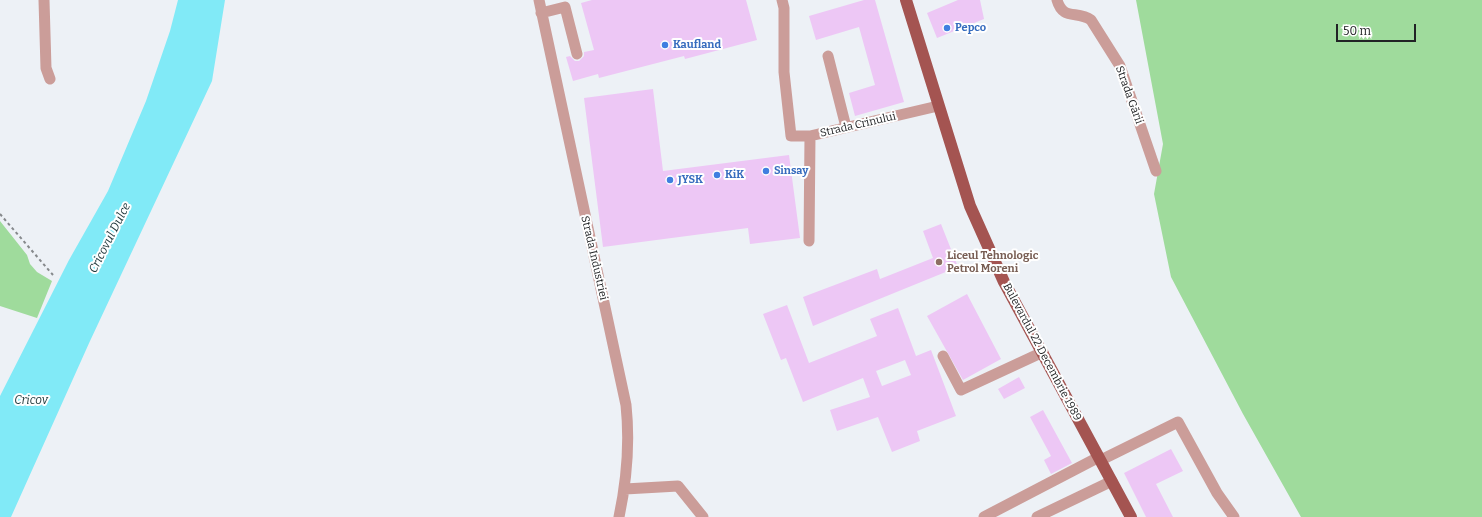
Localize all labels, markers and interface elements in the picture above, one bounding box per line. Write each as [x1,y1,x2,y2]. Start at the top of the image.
scale bar [1338,16,1418,42]
place label: Pepco [955,21,986,35]
marker: Pepco [942,23,952,33]
text: 50 m [1343,24,1371,38]
place label: Kaufland [673,38,721,52]
marker: Kaufland [660,40,670,50]
street label: Strada Gării [1112,64,1146,126]
street label: Strada Crinului [819,110,897,140]
place label: Sinsay [774,164,808,178]
marker: Sinsay [761,166,771,176]
place label: KiK [725,168,744,182]
marker: KiK [712,170,722,180]
place label: JYSK [678,173,703,187]
marker: JYSK [665,175,675,185]
water label: Cricovul Dulce [86,200,134,276]
street label: Strada Industriei [578,214,610,302]
place label: Liceul Tehnologic Petrol Moreni [947,249,1038,275]
marker: Liceul Tehnologic Petrol Moreni [934,257,944,267]
street label: Bulevardul 22 Decembrie 1989 [1000,281,1084,423]
water label: Cricov [14,394,48,408]

